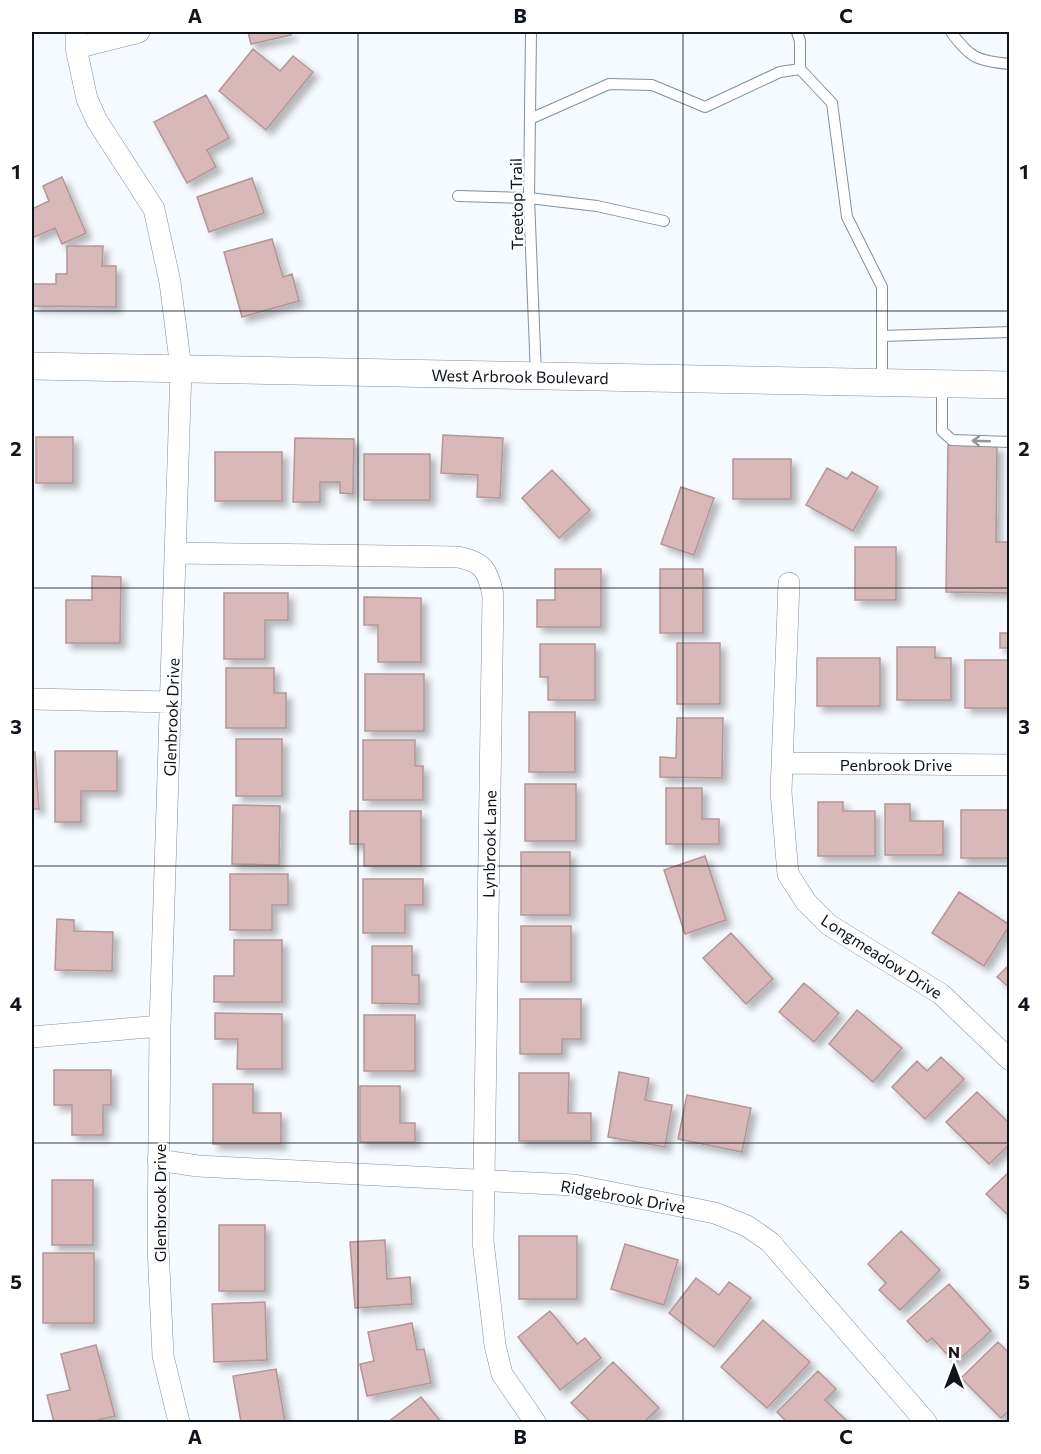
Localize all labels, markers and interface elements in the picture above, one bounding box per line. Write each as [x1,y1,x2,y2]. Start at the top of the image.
text: A [188,3,202,27]
text: B [513,3,527,27]
text: C [839,3,853,27]
street label: Treetop Trail [506,158,526,250]
text: 1 [11,159,21,183]
text: 1 [1019,159,1029,183]
street label: West Arbrook Boulevard [431,365,609,387]
one-way arrow [971,435,991,446]
text: 2 [10,436,22,460]
text: 2 [1018,436,1030,460]
street label: Glenbrook Drive [159,657,183,777]
text: 3 [10,714,22,738]
text: 3 [1018,714,1030,738]
street label: Penbrook Drive [840,755,952,774]
street label: Lynbrook Lane [479,790,499,898]
street label: Longmeadow Drive [818,910,946,1002]
text: 4 [10,991,22,1015]
text: 4 [1018,991,1030,1015]
street label: Glenbrook Drive [150,1144,169,1262]
street label: Ridgebrook Drive [559,1176,687,1216]
text: 5 [10,1269,22,1293]
text: 5 [1018,1269,1030,1293]
north arrow [924,1337,984,1397]
text: N [948,1342,960,1361]
text: A [188,1424,202,1448]
text: B [513,1424,527,1448]
text: C [839,1424,853,1448]

